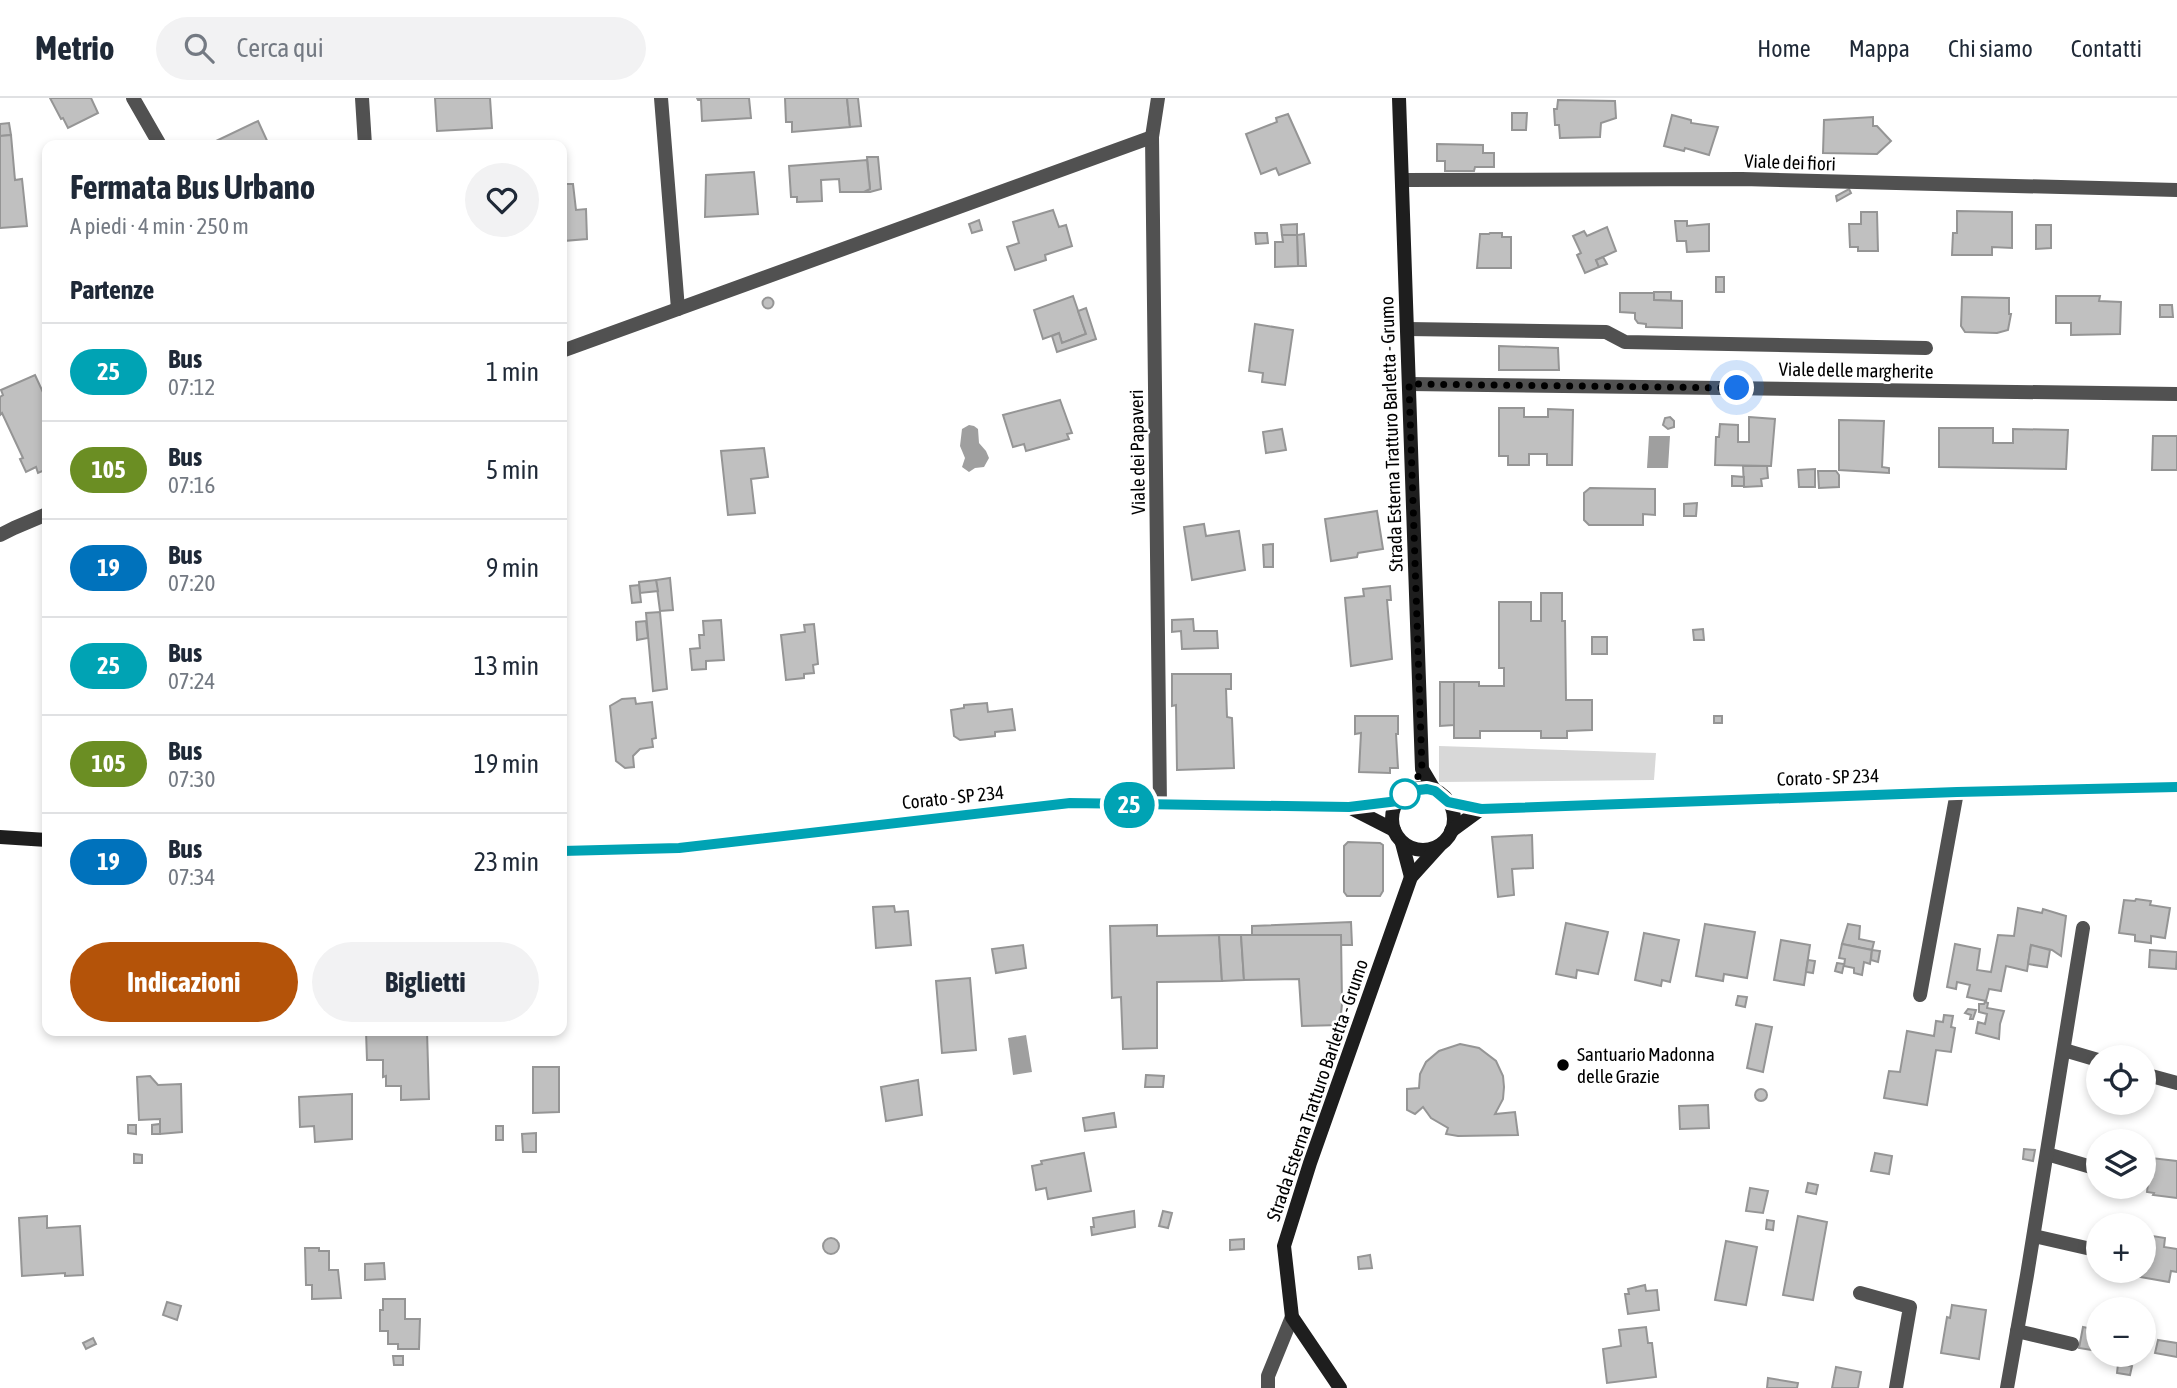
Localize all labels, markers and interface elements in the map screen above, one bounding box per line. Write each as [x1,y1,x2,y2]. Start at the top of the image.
search box [156,17,646,80]
text: Metrio [35,29,114,67]
icon: search [180,29,218,67]
text: Cerca qui [236,33,324,63]
text: Home [1757,35,1811,62]
text: Mappa [1849,35,1910,62]
text: Chi siamo [1948,35,2033,62]
text: Contatti [2071,35,2142,62]
street label: Viale dei fiori [1744,149,1836,175]
button: heart [465,163,539,237]
text: Fermata Bus Urbano [70,168,315,206]
text: A piedi · 4 min · 250 m [70,213,249,239]
text: Partenze [70,275,154,305]
street label: Strada Esterna Tratturo Barletta - Grumo [1375,296,1407,572]
text: Bus [168,344,202,374]
text: 1 min [486,357,539,387]
text: 25 [97,358,120,385]
street label: Viale delle margherite [1778,358,1934,382]
your location [1719,370,1754,405]
text: 07:12 [168,374,215,400]
street label: Viale dei Papaveri [1125,389,1149,515]
text: Bus [168,442,202,472]
text: 5 min [486,455,539,485]
text: 105 [92,456,125,483]
text: 07:16 [168,472,215,498]
text: Bus [168,540,202,570]
text: 9 min [486,553,539,583]
text: 19 [97,554,120,581]
text: 07:20 [168,570,215,596]
text: Bus [168,638,202,668]
text: 13 min [474,651,539,681]
text: 25 [97,652,120,679]
text: 07:24 [168,668,215,694]
text: Bus [168,736,202,766]
text: 19 min [474,749,539,779]
text: 105 [92,750,125,777]
street label: Corato - SP 234 [1776,764,1880,790]
text: 07:30 [168,766,215,792]
unlabelled marker [1390,779,1420,809]
street label: Corato - SP 234 [901,781,1005,813]
line badge: 25 [1098,782,1160,828]
text: 25 [1118,791,1140,818]
text: Bus [168,834,202,864]
text: 23 min [474,847,539,877]
text: 19 [97,848,120,875]
text: 07:34 [168,864,215,890]
button: Indicazioni [70,942,298,1022]
button: Biglietti [312,942,539,1022]
street label: Strada Esterna Tratturo Barletta - Grumo [1262,956,1372,1224]
place label: Santuario Madonna delle Grazie [1577,1043,1715,1087]
map controls [2086,1045,2156,1367]
button: locate [2086,1045,2156,1115]
marker: Santuario Madonna delle Grazie [1555,1057,1571,1073]
button: layers [2086,1129,2156,1199]
button: + [2086,1213,2156,1283]
button: − [2086,1297,2156,1367]

